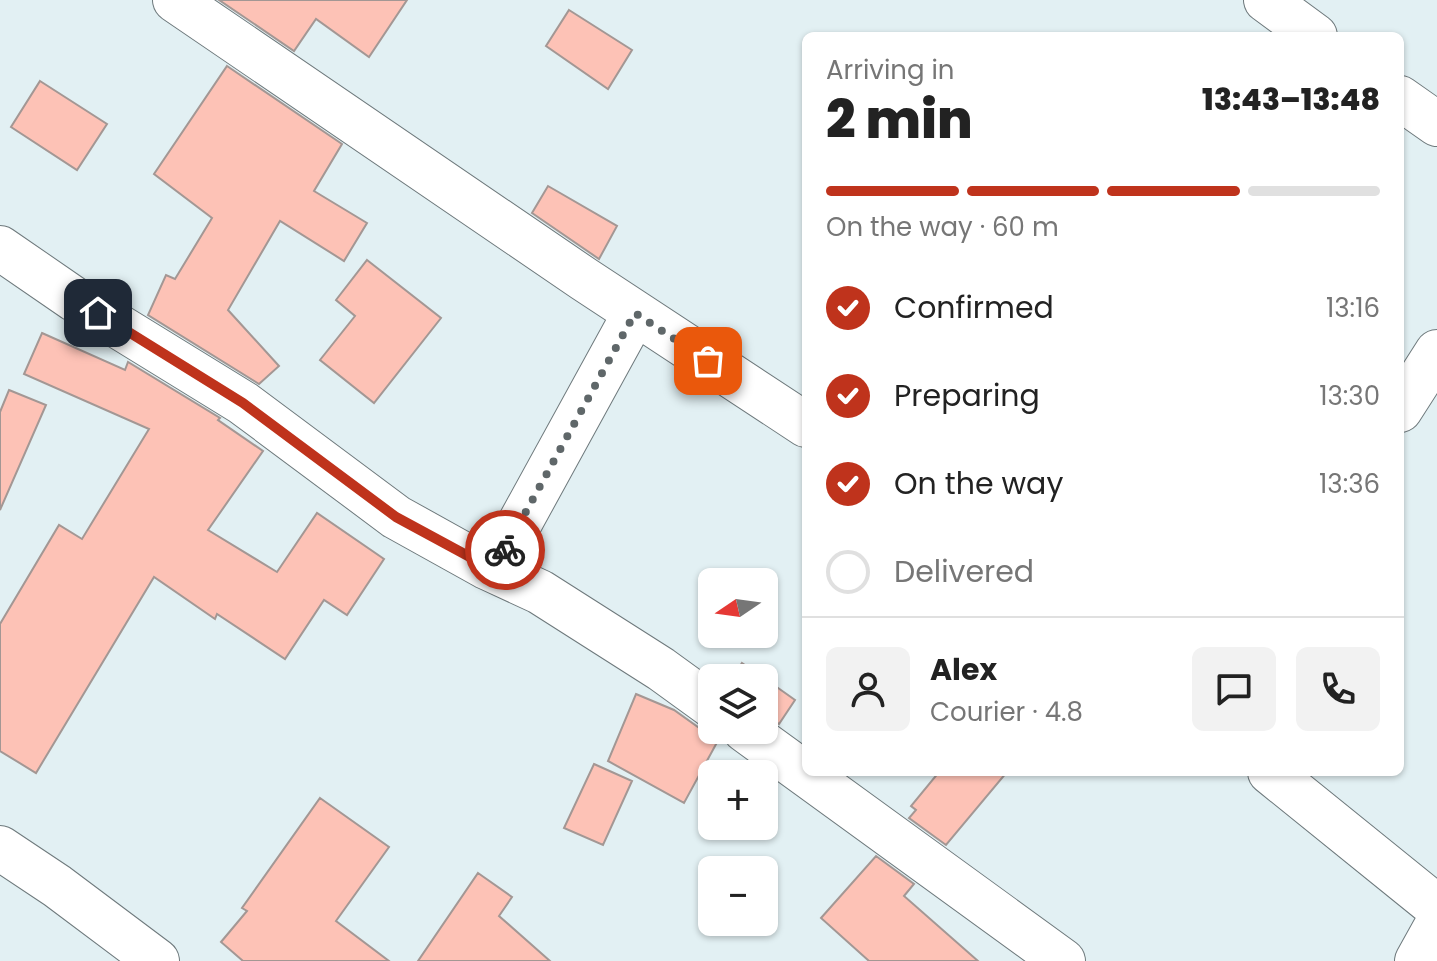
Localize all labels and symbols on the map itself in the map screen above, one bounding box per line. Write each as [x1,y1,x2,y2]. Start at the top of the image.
pin [64,279,132,347]
pin [674,327,742,395]
courier [465,510,545,590]
north arrow [698,568,778,648]

